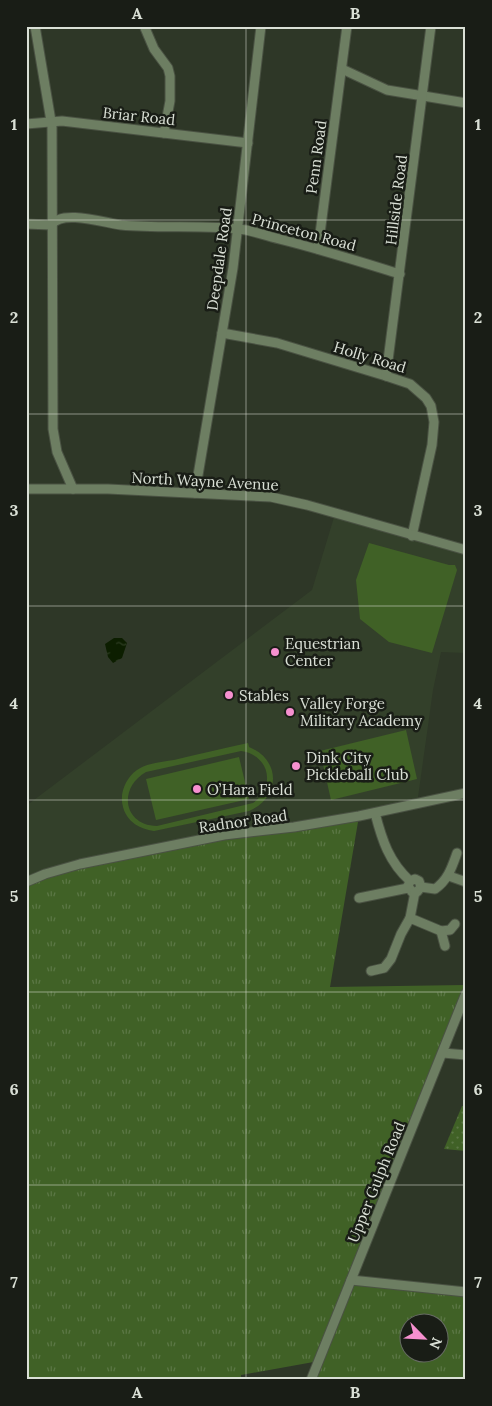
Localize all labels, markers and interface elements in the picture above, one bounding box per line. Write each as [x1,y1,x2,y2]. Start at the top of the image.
text: A [132,3,143,23]
text: B [350,3,361,23]
street label: Briar Road [102,103,176,129]
text: 1 [11,114,17,134]
text: 1 [475,114,481,134]
street label: Penn Road [301,119,331,195]
street label: Hillside Road [381,154,411,246]
street label: Deepdale Road [202,206,236,312]
street label: Princeton Road [250,209,358,255]
text: 2 [10,307,18,327]
text: 2 [474,307,482,327]
street label: Holly Road [331,337,409,377]
street label: North Wayne Avenue [131,468,279,494]
text: 3 [10,500,19,520]
text: 3 [474,500,483,520]
place label: Equestrian Center [285,634,360,670]
marker: Equestrian Center [269,646,281,658]
place label: Stables [239,686,289,705]
marker: Stables [223,689,235,701]
text: 4 [10,693,19,713]
text: 4 [474,693,483,713]
place label: Valley Forge Military Academy [299,694,422,730]
marker: Valley Forge Military Academy [284,706,296,718]
place label: Dink City Pickleball Club [306,748,409,784]
marker: Dink City Pickleball Club [290,760,302,772]
place label: O’Hara Field [207,780,293,799]
marker: O’Hara Field [191,783,203,795]
street label: Radnor Road [197,805,289,837]
text: 5 [10,886,19,906]
text: 5 [474,886,483,906]
text: 6 [9,1079,19,1099]
text: 6 [473,1079,483,1099]
street label: Upper Gulph Road [343,1119,409,1245]
text: 7 [10,1272,18,1292]
text: 7 [474,1272,482,1292]
north arrow [400,1314,450,1364]
text: N [425,1335,446,1352]
text: A [132,1382,143,1402]
text: B [350,1382,361,1402]

